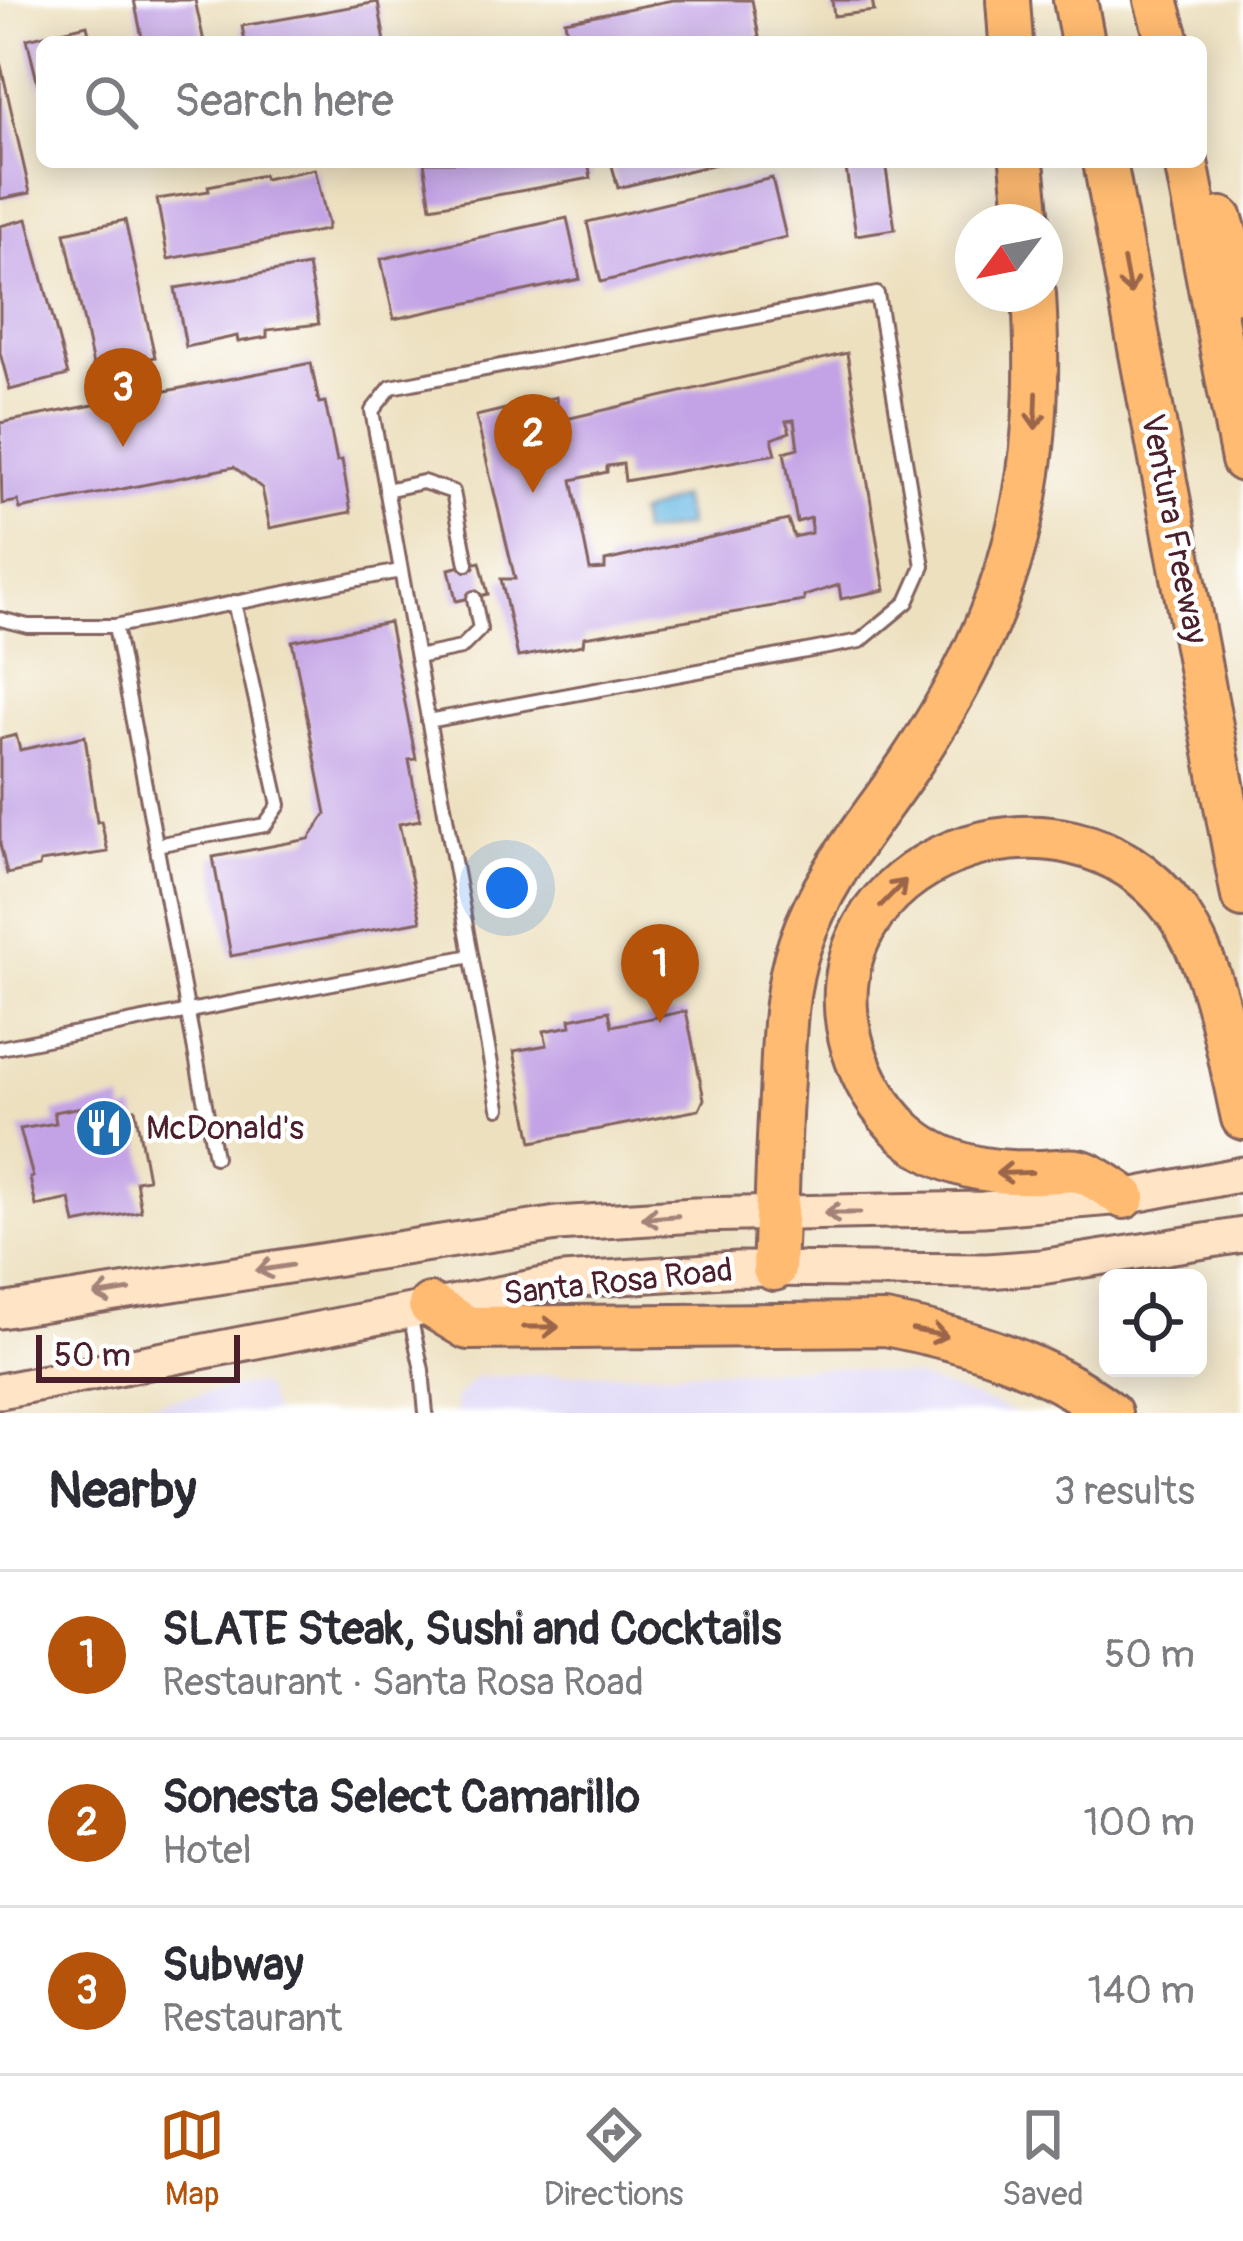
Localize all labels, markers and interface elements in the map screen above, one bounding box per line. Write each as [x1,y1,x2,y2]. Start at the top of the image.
search box [36,36,1207,168]
icon: search [78,69,144,135]
text: Search here [174,74,394,130]
north arrow [955,204,1063,312]
one-way arrow [1117,257,1139,296]
pin: 3 [84,348,162,447]
one-way arrow [1024,391,1047,430]
pin: 2 [494,394,572,493]
street label: Ventura Freeway [1132,411,1216,647]
your location [477,858,537,918]
one-way arrow [878,879,906,908]
pin: 1 [621,924,699,1023]
restaurant icon: McDonald's [73,1097,135,1159]
place label: McDonald's [146,1108,304,1149]
one-way arrow [995,1162,1034,1185]
one-way arrow [823,1202,862,1224]
one-way arrow [641,1206,680,1229]
street label: Santa Rosa Road [501,1250,735,1314]
one-way arrow [255,1257,294,1280]
map controls [1099,1269,1207,1377]
button: locate [1099,1269,1207,1377]
one-way arrow [93,1282,132,1305]
one-way arrow [521,1316,560,1338]
one-way arrow [910,1323,949,1345]
scale bar [36,1329,240,1382]
text: 50 m [54,1335,131,1376]
text: Nearby [48,1459,196,1523]
text: 3 results [1054,1467,1195,1516]
text: SLATE Steak, Sushi and Cocktails [162,1602,781,1658]
text: 1 [79,1630,95,1679]
text: 50 m [1104,1630,1195,1679]
text: Restaurant · Santa Rosa Road [162,1658,644,1707]
text: Sonesta Select Camarillo [162,1770,640,1826]
text: 2 [76,1798,98,1847]
text: 100 m [1083,1798,1195,1847]
text: Hotel [162,1826,252,1875]
text: Subway [162,1938,303,1994]
text: 3 [76,1966,98,2015]
text: 140 m [1087,1966,1195,2015]
text: Restaurant [162,1994,342,2043]
tab: Map [159,2102,225,2215]
tab: Directions [544,2102,684,2215]
tab: Saved [1002,2102,1084,2215]

